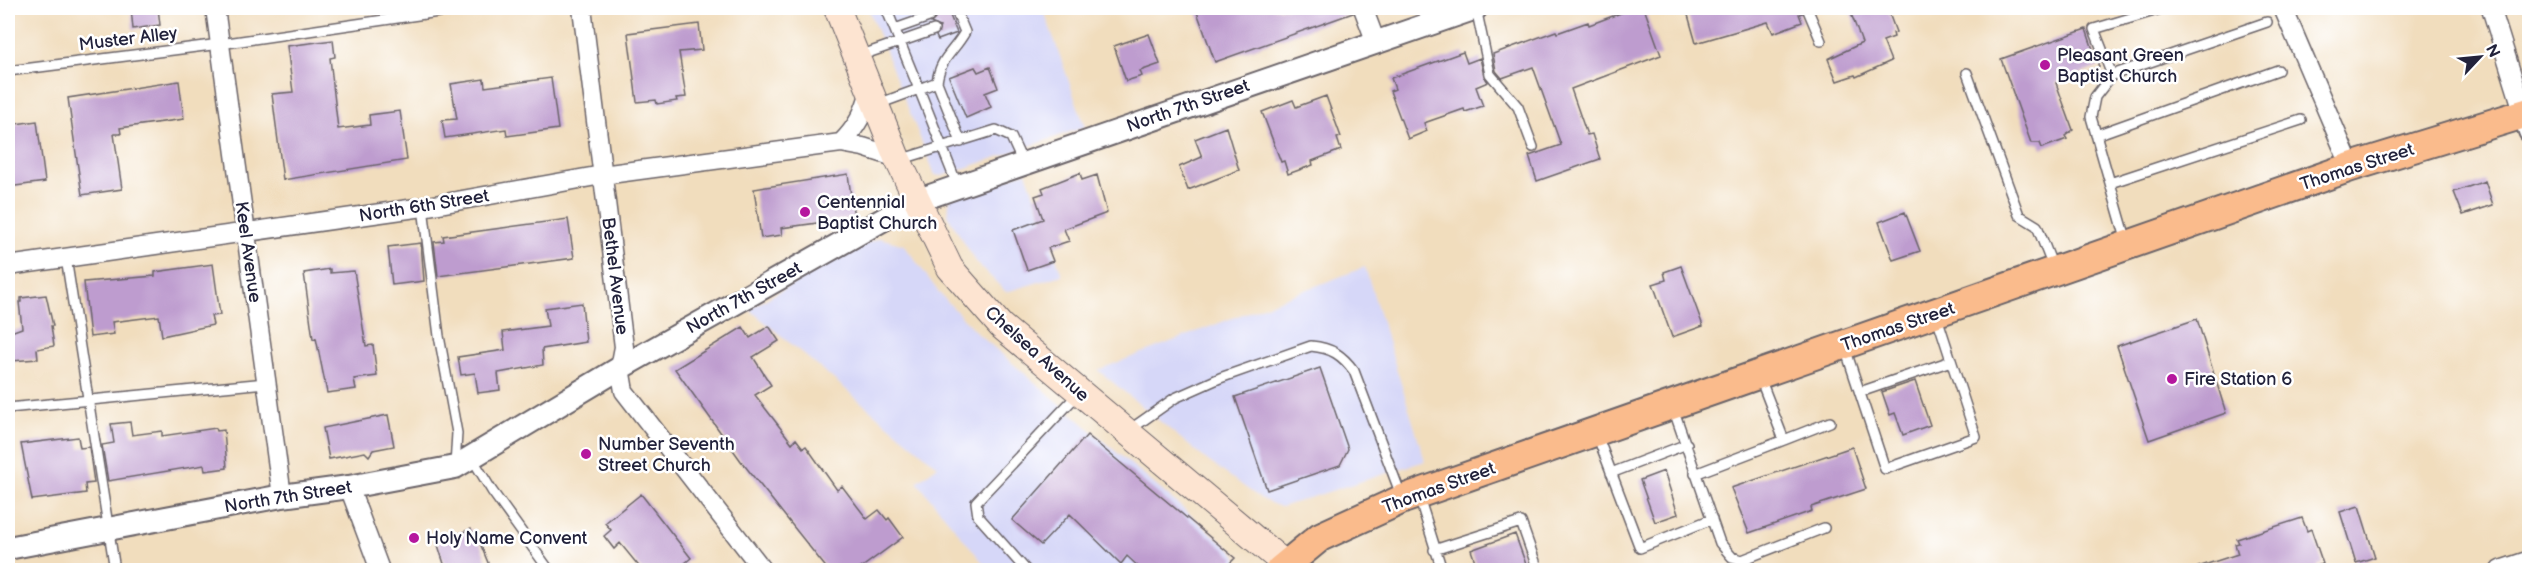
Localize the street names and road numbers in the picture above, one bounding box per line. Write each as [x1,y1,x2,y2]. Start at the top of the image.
street label: Muster Alley [78,22,179,55]
street label: North 7th Street [1124,75,1253,137]
street label: Thomas Street [2297,139,2417,195]
street label: North 6th Street [358,185,491,227]
street label: Keel Avenue [231,200,266,304]
street label: Bethel Avenue [597,216,633,336]
street label: North 7th Street [683,257,806,338]
street label: Thomas Street [1839,298,1958,356]
street label: Chelsea Avenue [981,302,1093,406]
street label: Thomas Street [1380,458,1499,518]
street label: North 7th Street [223,476,354,517]

